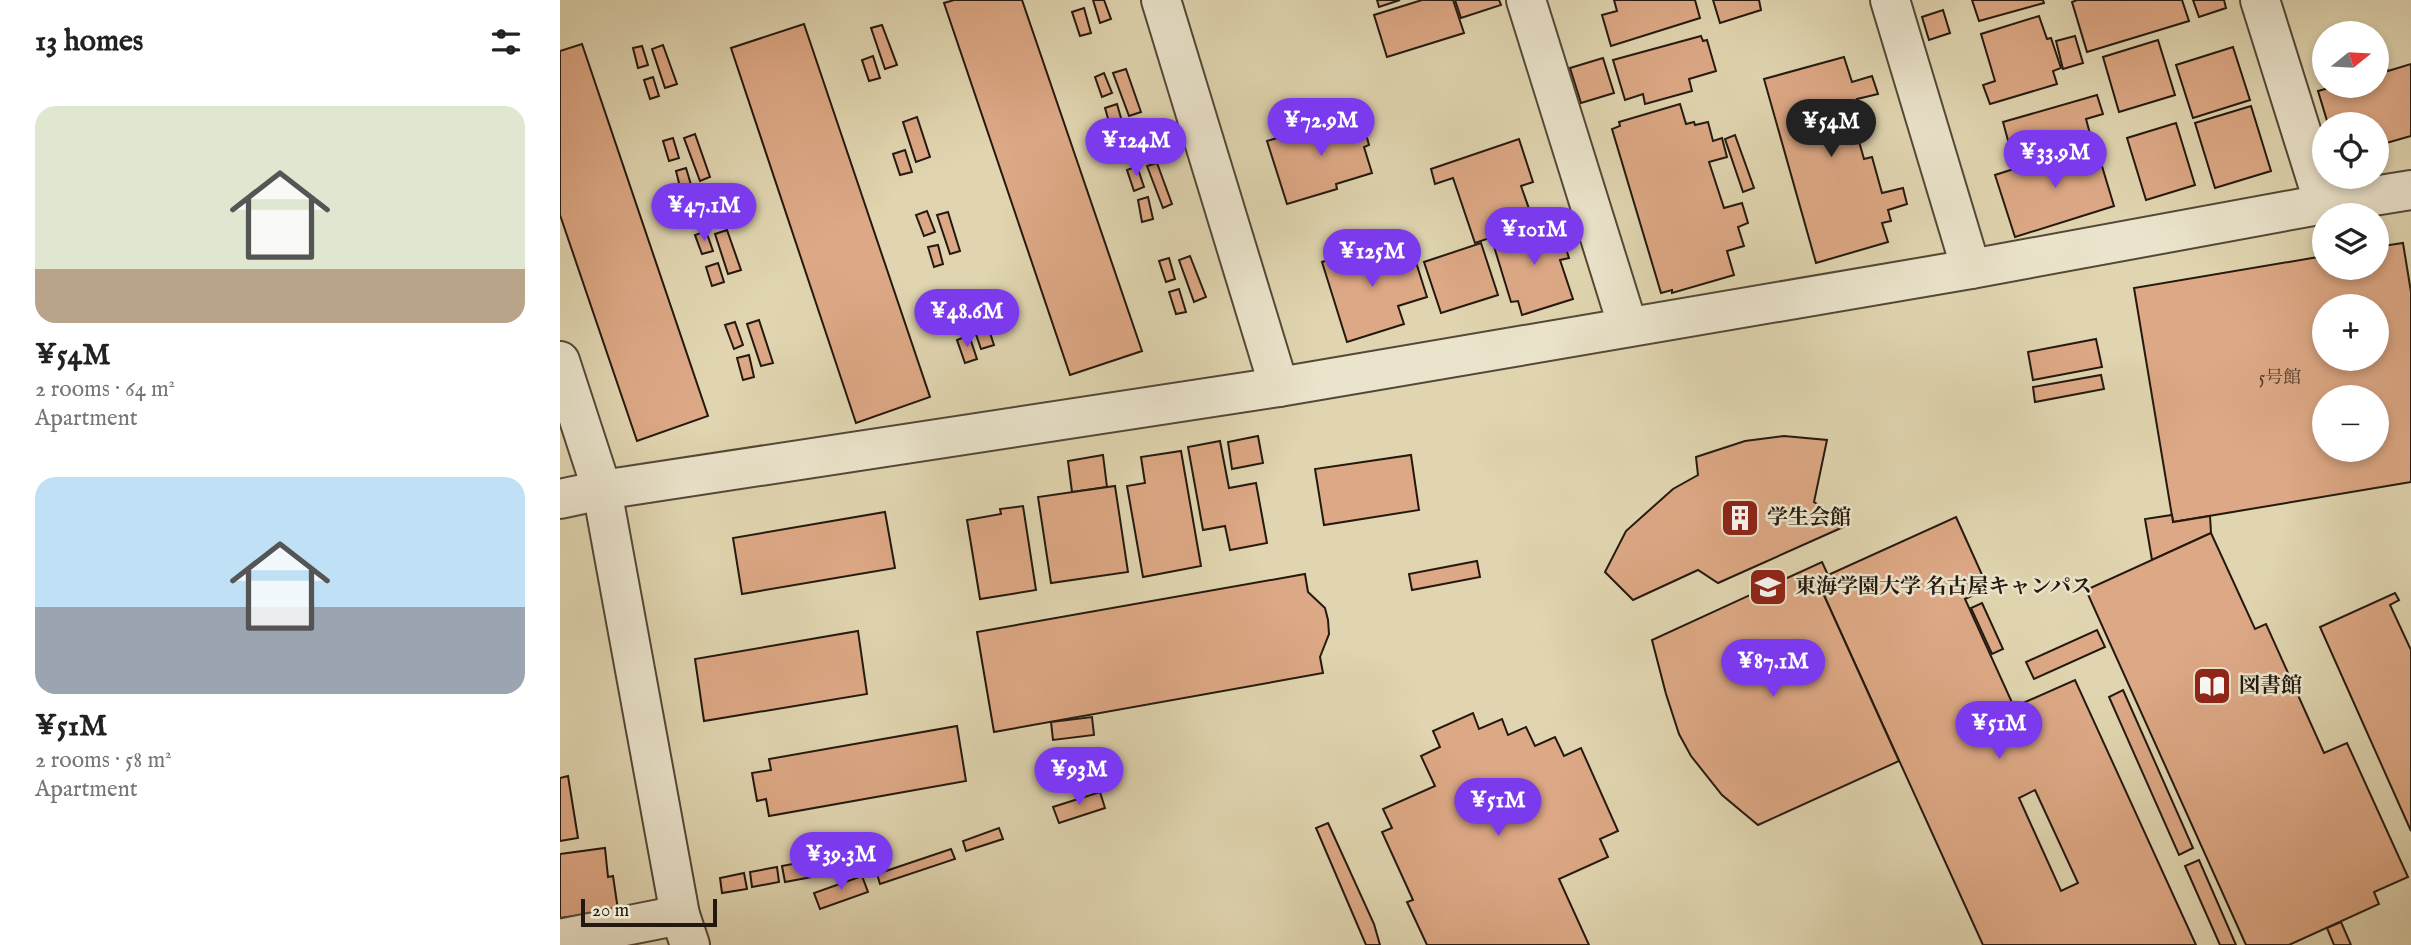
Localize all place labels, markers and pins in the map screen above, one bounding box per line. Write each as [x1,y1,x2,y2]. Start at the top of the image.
pin: ¥72.9M [1264,99,1378,158]
pin: ¥54M [1790,100,1872,159]
pin: ¥124M [1087,118,1185,178]
pin: ¥33.9M [1998,130,2112,190]
pin: ¥47.1M [647,184,761,243]
pin: ¥101M [1485,208,1583,267]
pin: ¥125M [1323,230,1421,289]
pin: ¥48.6M [910,290,1024,349]
building icon: 学生会館 [1719,497,1761,539]
place label: 学生会館 [1767,505,1851,532]
school or university icon: 東海学園大学 名古屋キャンパス [1747,566,1789,608]
place label: 東海学園大学 名古屋キャンパス [1795,574,2092,601]
pin: ¥87.1M [1716,640,1830,699]
library icon: 図書館 [2191,665,2233,707]
place label: 図書館 [2239,673,2302,700]
pin: ¥51M [1958,702,2040,761]
pin: ¥93M [1038,748,1120,807]
pin: ¥51M [1457,778,1539,838]
pin: ¥39.3M [784,832,898,892]

